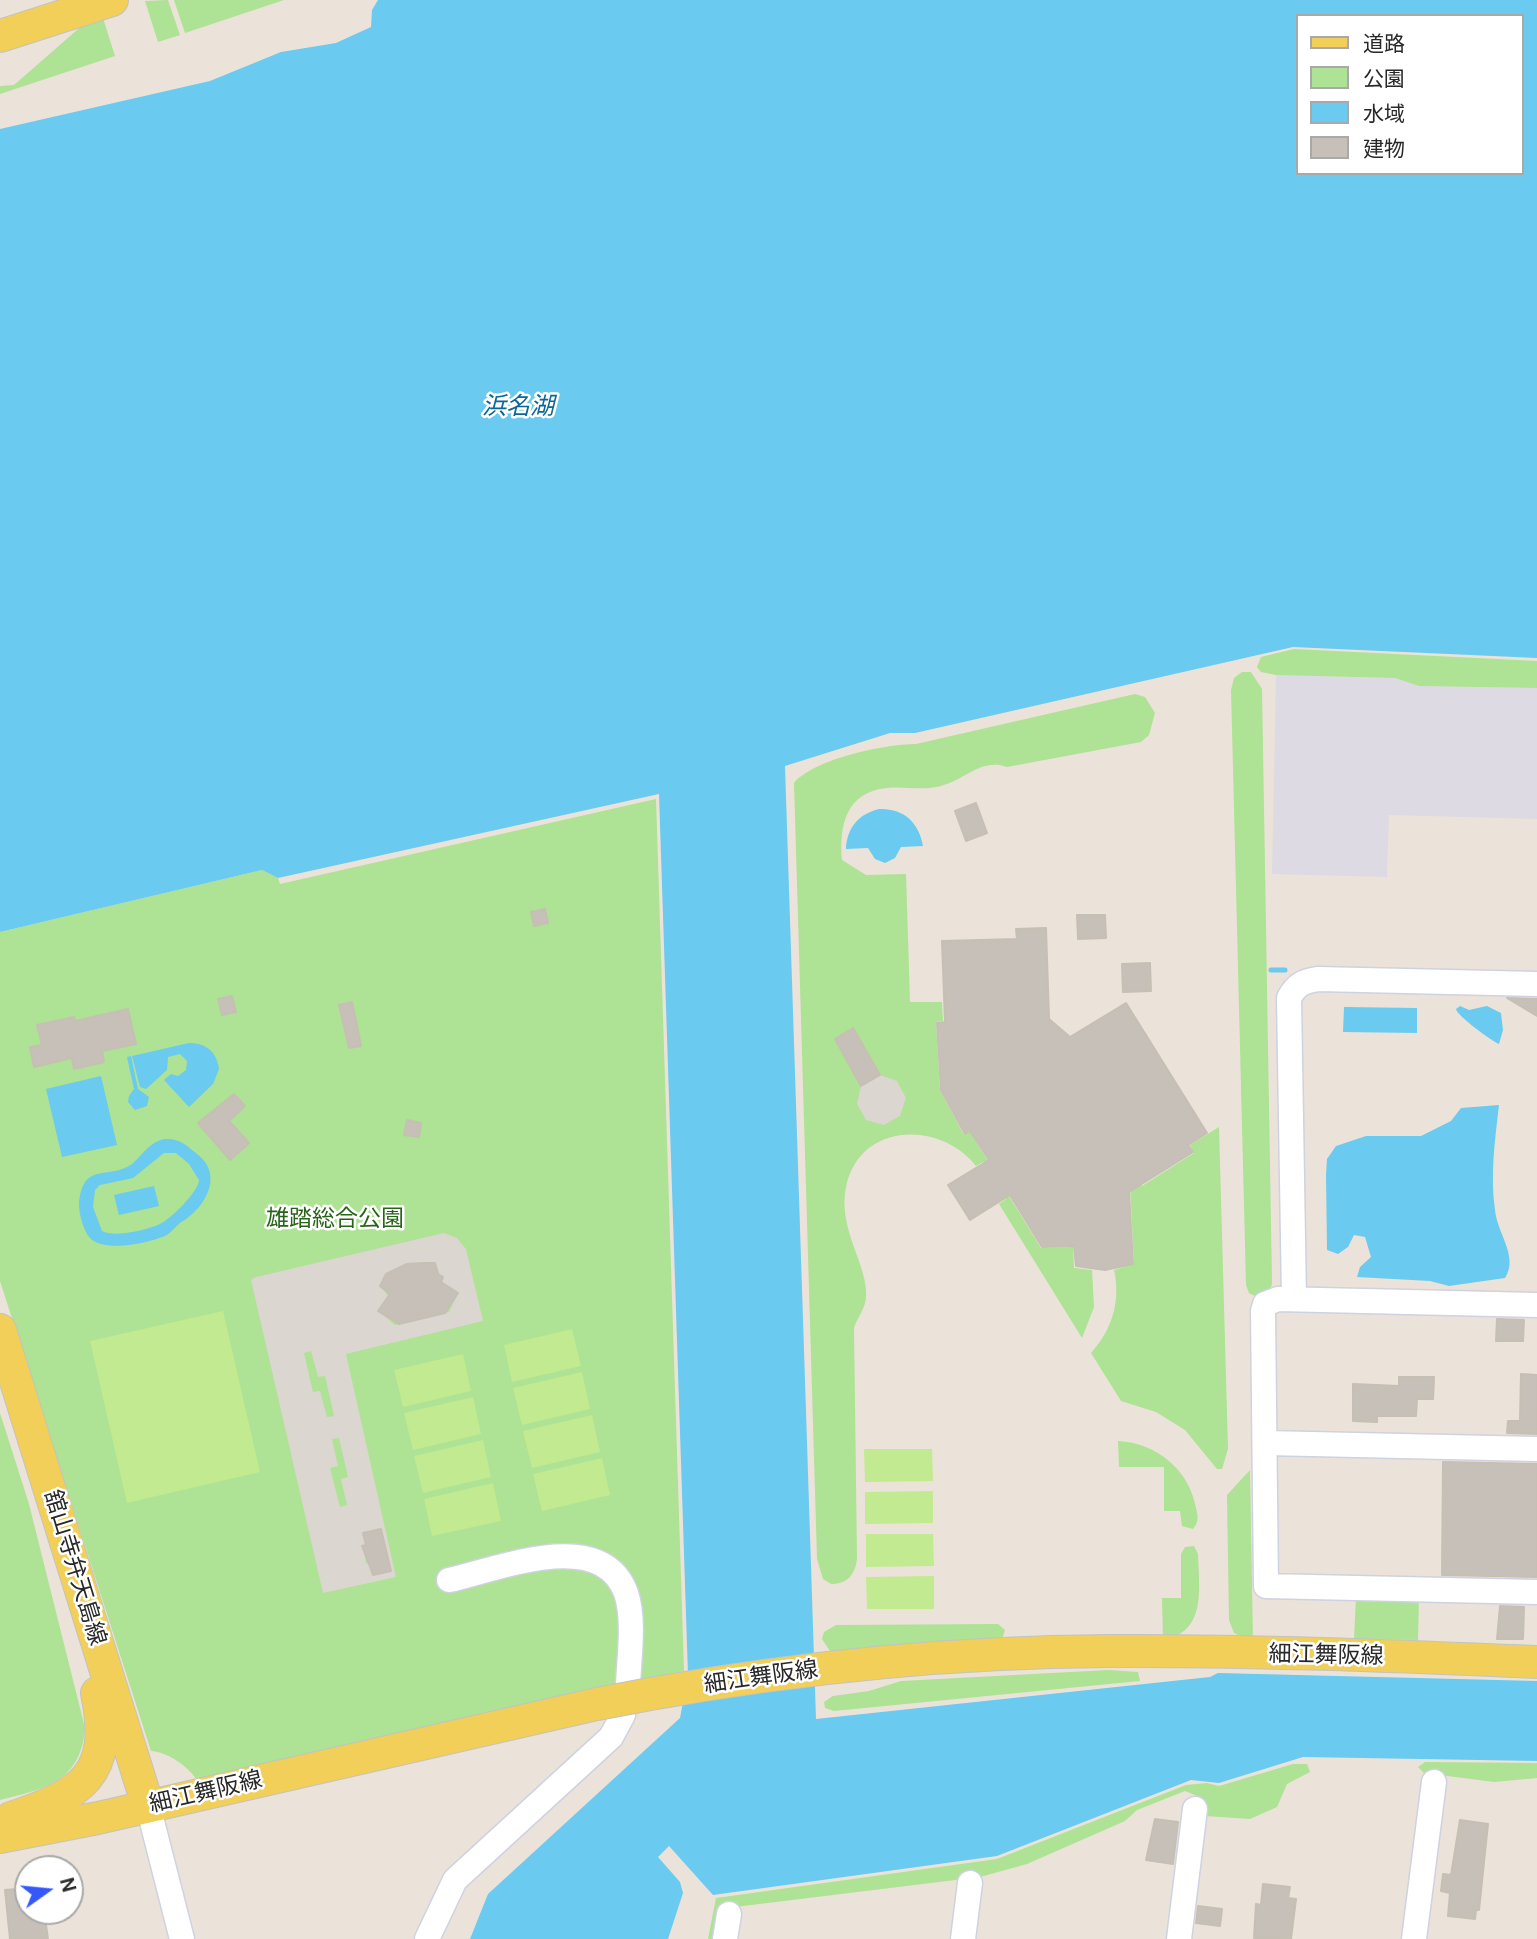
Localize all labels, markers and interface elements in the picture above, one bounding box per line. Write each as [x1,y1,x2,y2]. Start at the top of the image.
legend [1296,14,1523,175]
text: 道路 [1363,30,1405,58]
text: 公園 [1363,65,1405,93]
text: 水域 [1363,100,1405,128]
text: 建物 [1363,135,1405,163]
water label: 浜名湖 [482,394,554,422]
park label: 雄踏総合公園 [266,1206,404,1234]
street label: 舘山寺弁天島線 [37,1487,111,1649]
street label: 細江舞阪線 [1268,1641,1384,1671]
street label: 細江舞阪線 [702,1656,820,1700]
street label: 細江舞阪線 [147,1767,265,1819]
north arrow [14,1855,84,1925]
text: N [54,1875,82,1895]

